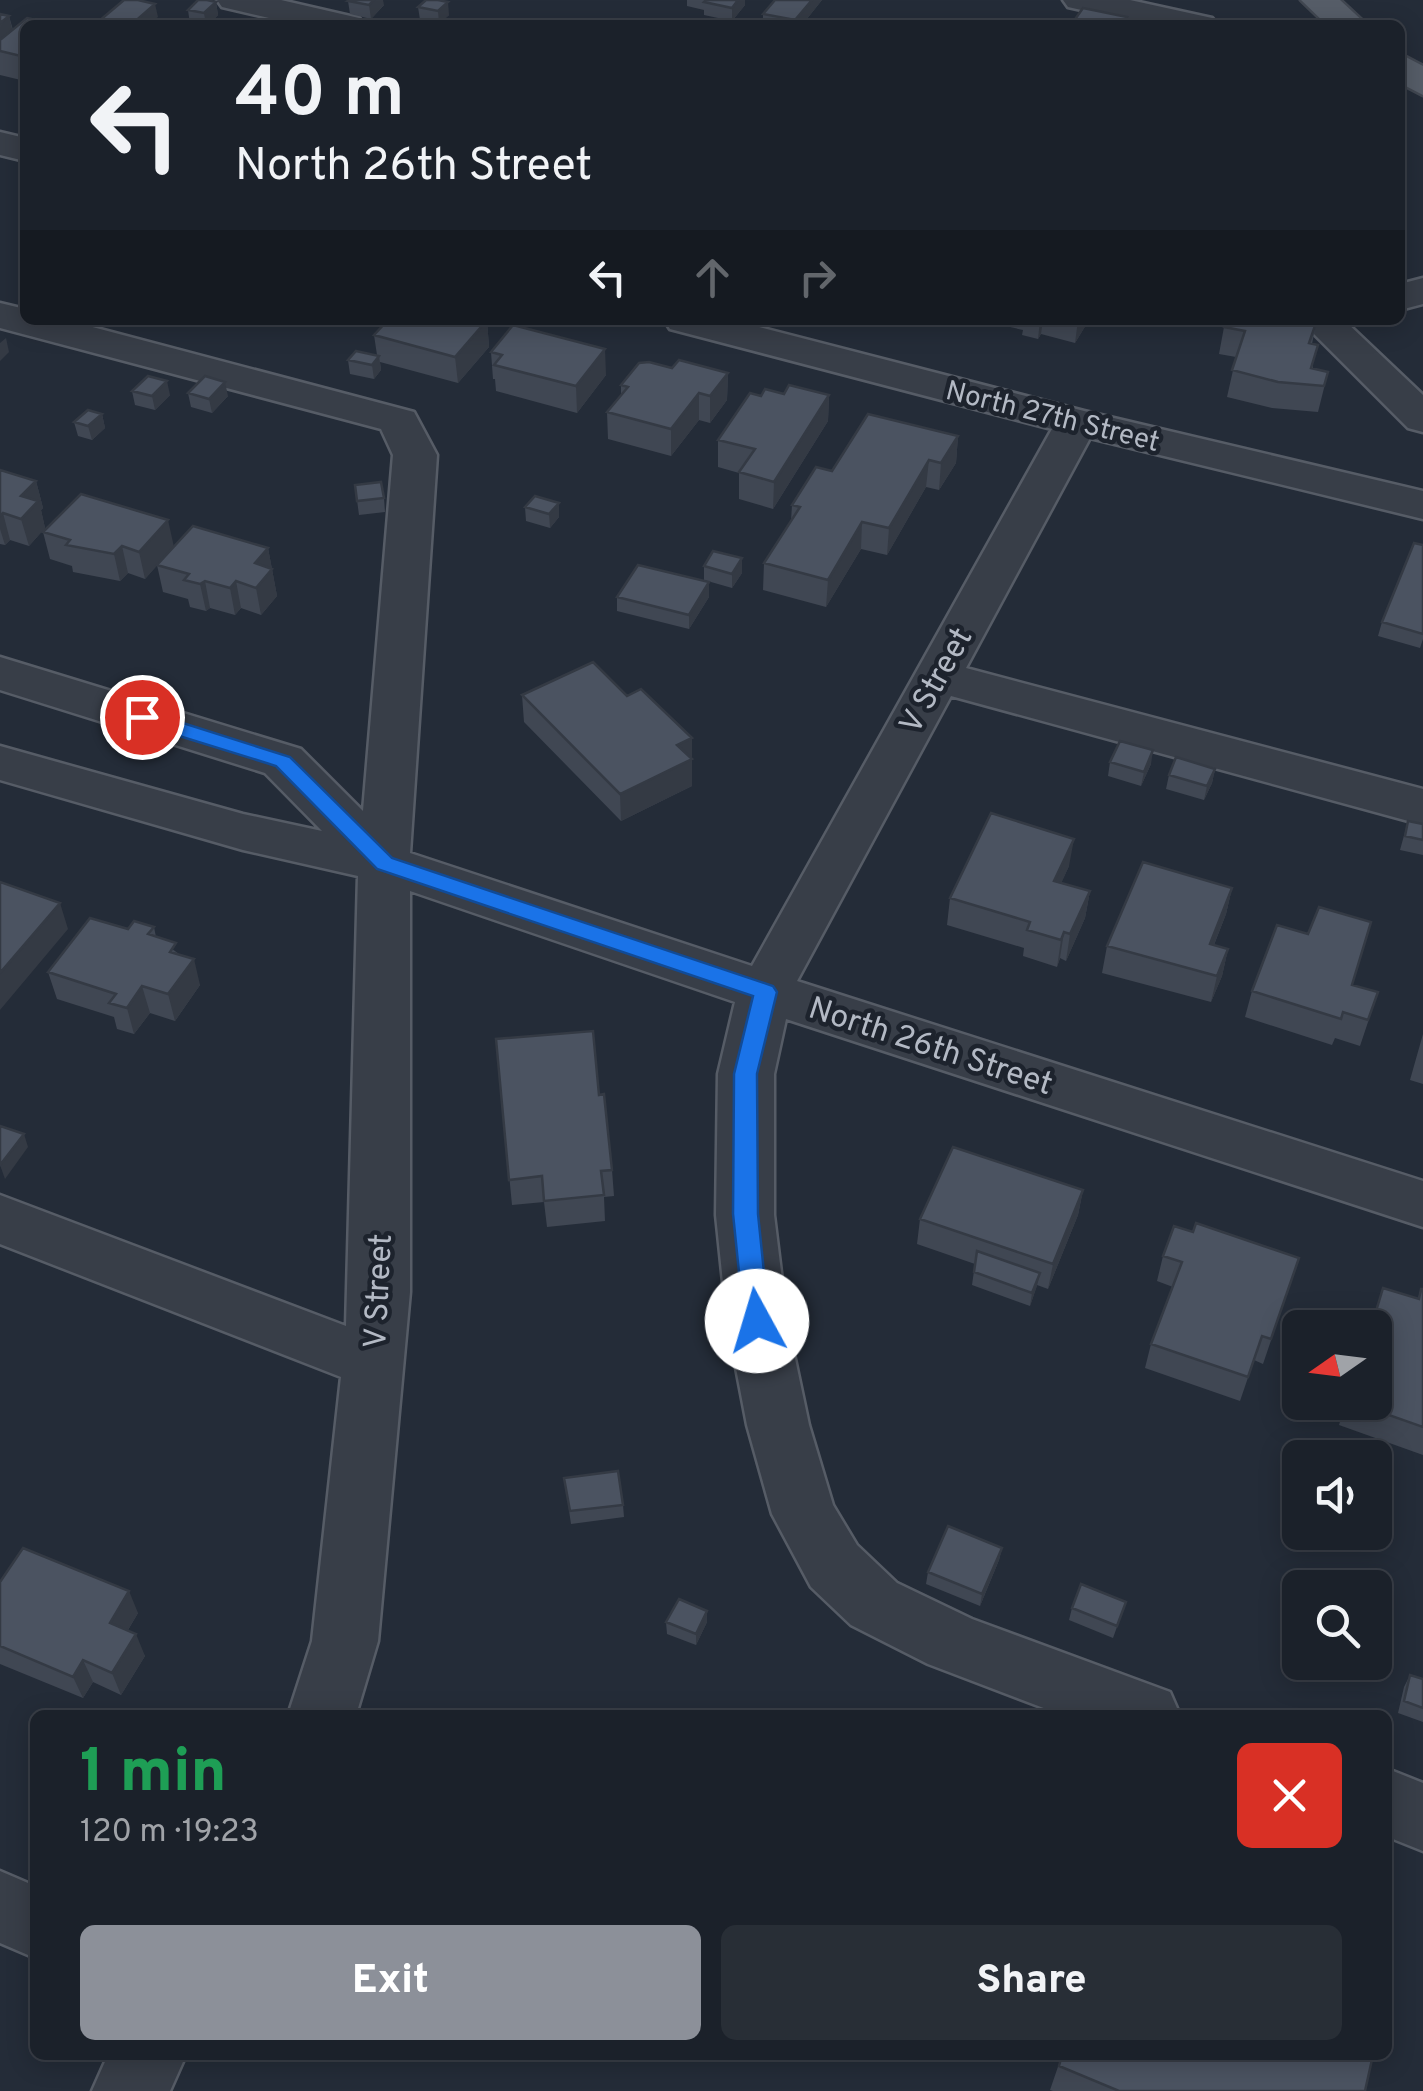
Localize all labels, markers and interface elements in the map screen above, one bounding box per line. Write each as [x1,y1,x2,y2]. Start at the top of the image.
text: 40 m [235,52,405,141]
icon: left [70,60,200,190]
text: North 26th Street [235,139,592,196]
icon: left [580,250,635,305]
icon: ahead [685,250,740,305]
icon: right [790,250,845,305]
street label: North 27th Street [942,374,1163,462]
street label: V Street [892,621,983,742]
pin [100,675,185,760]
icon: arrive [115,690,170,745]
street label: North 26th Street [803,990,1057,1106]
street label: V Street [357,1233,403,1350]
position arrow [705,1269,809,1373]
north arrow [1282,1310,1392,1420]
map controls [1282,1310,1392,1680]
button: sound [1282,1440,1392,1550]
button: search [1282,1570,1392,1680]
text: 1 min [80,1737,227,1813]
button: close [1237,1743,1342,1848]
text: 120 m · 19:23 [80,1813,259,1853]
button: Exit [80,1925,701,2040]
button: Share [721,1925,1342,2040]

